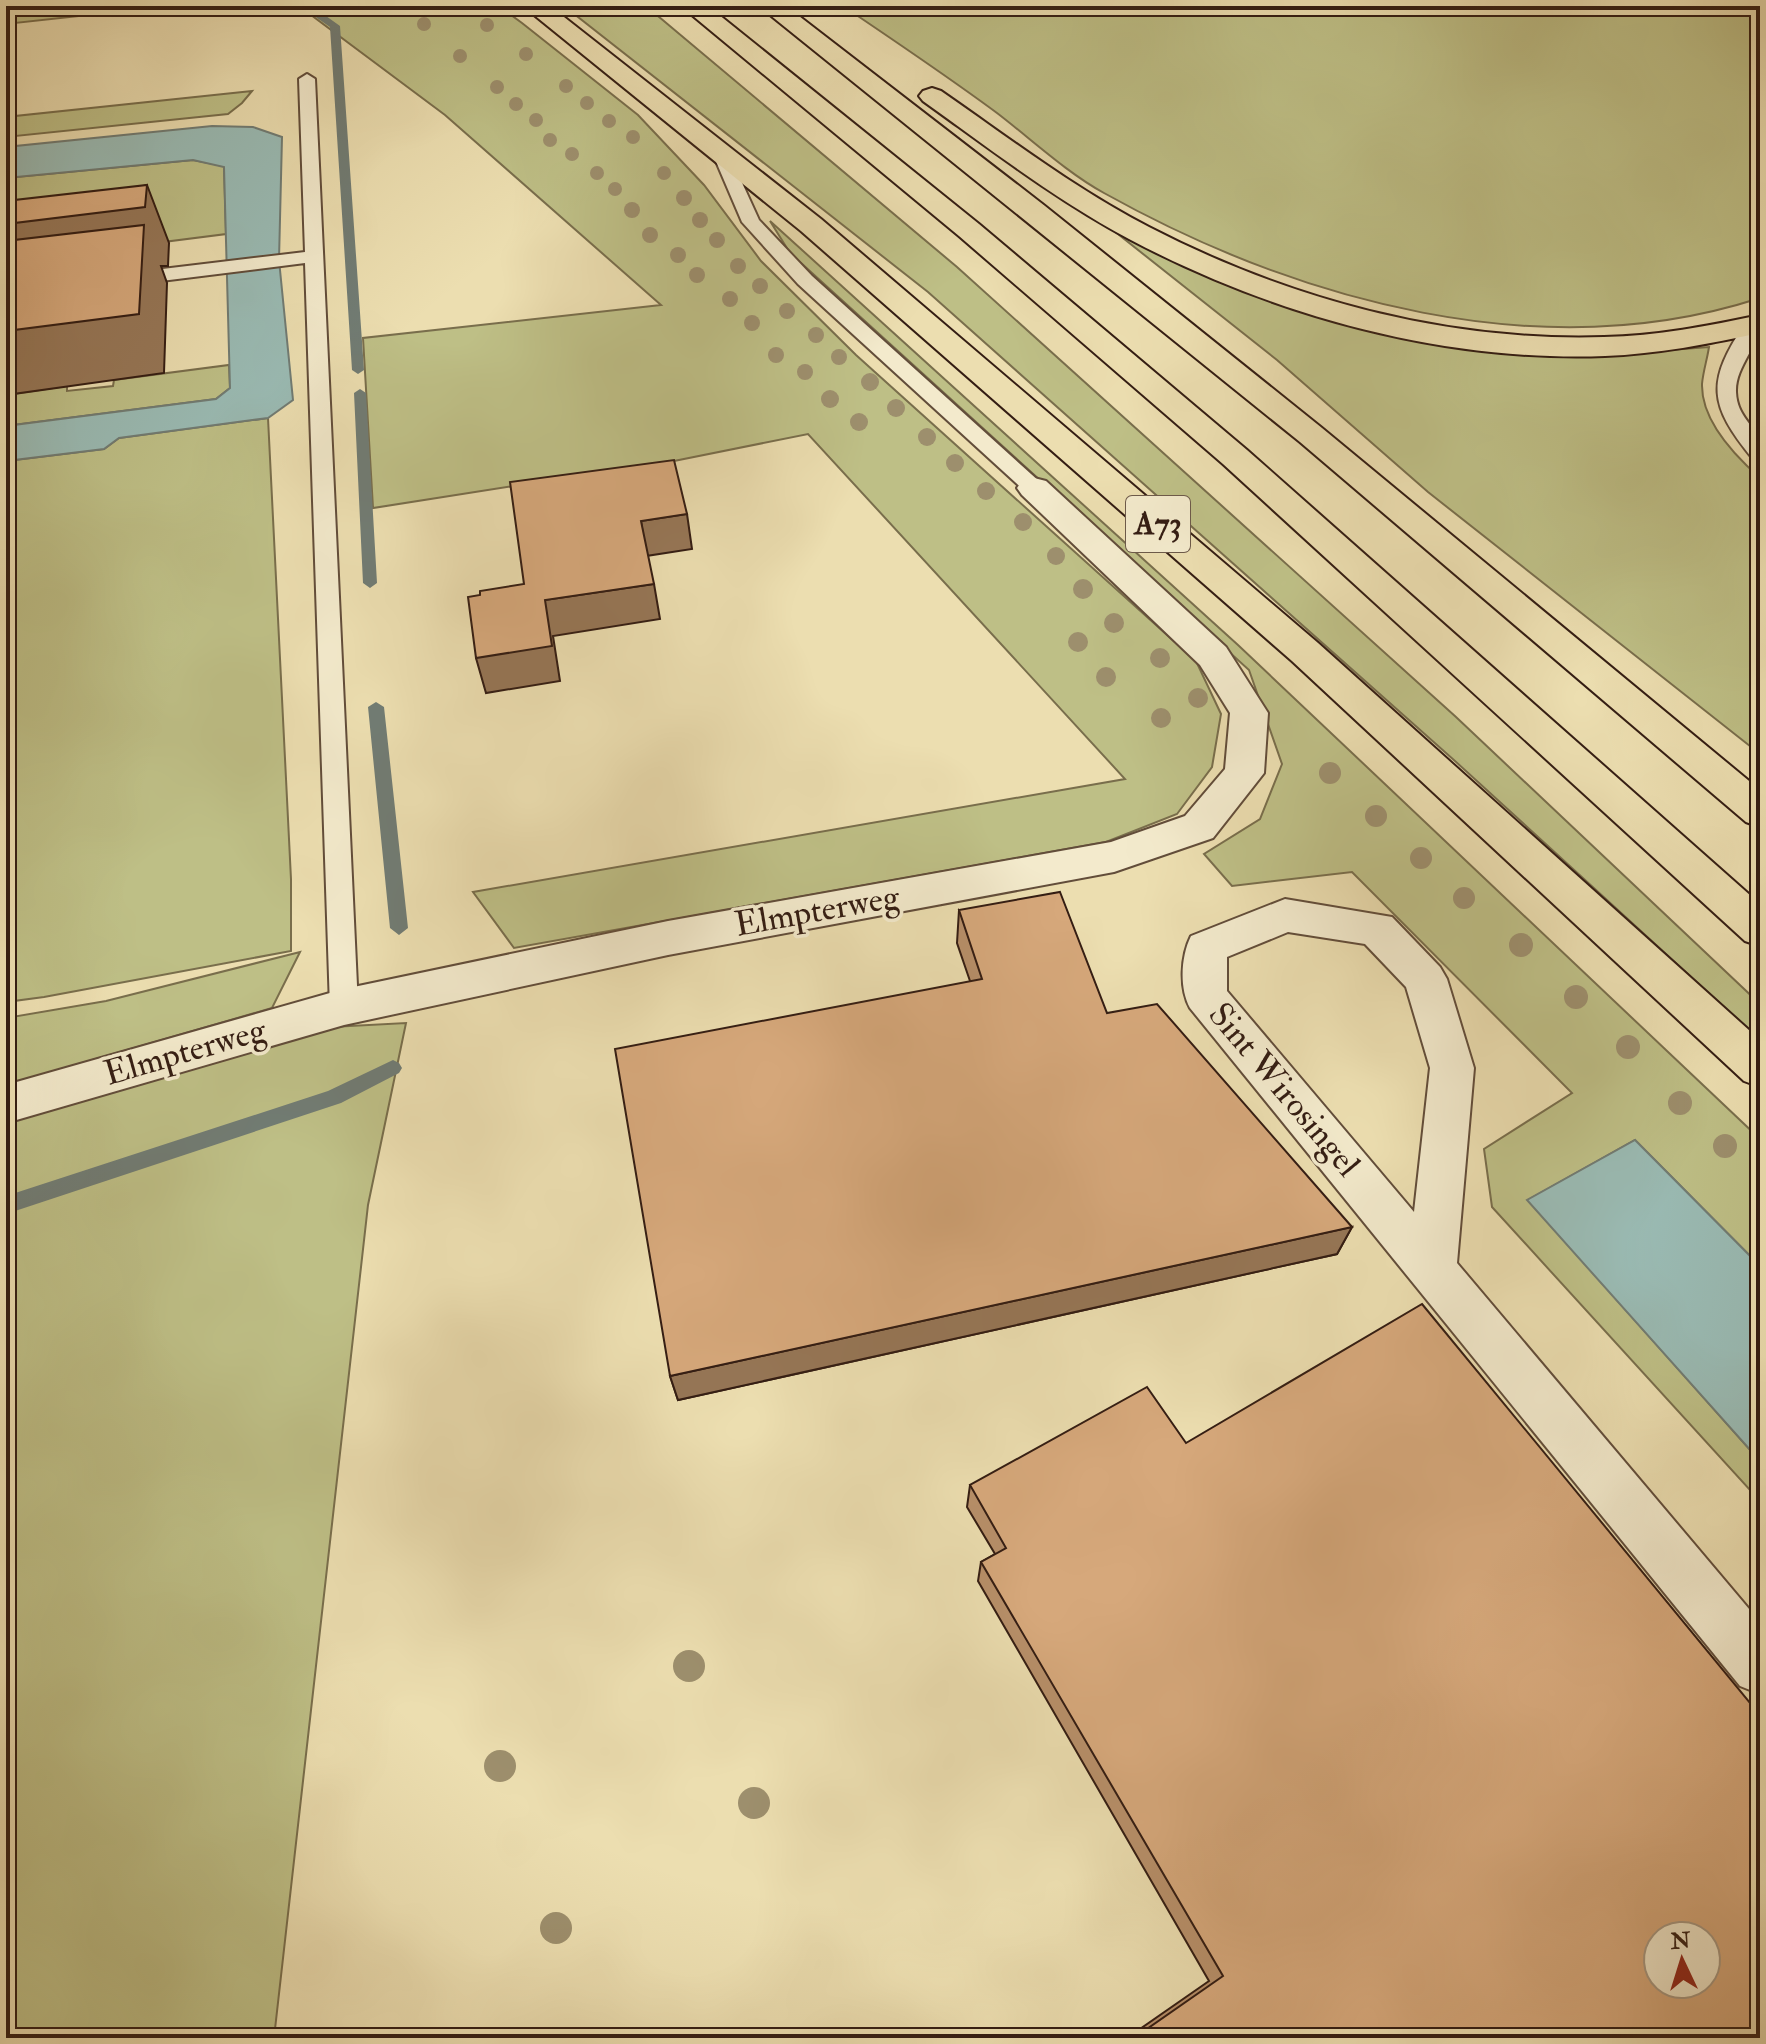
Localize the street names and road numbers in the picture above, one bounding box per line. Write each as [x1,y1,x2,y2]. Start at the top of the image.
road number: A73 [1126,496,1190,552]
street label: Elmpterweg [731,875,904,947]
street label: Sint Wirosingel [1199,994,1369,1186]
street label: Elmpterweg [99,1008,272,1096]

